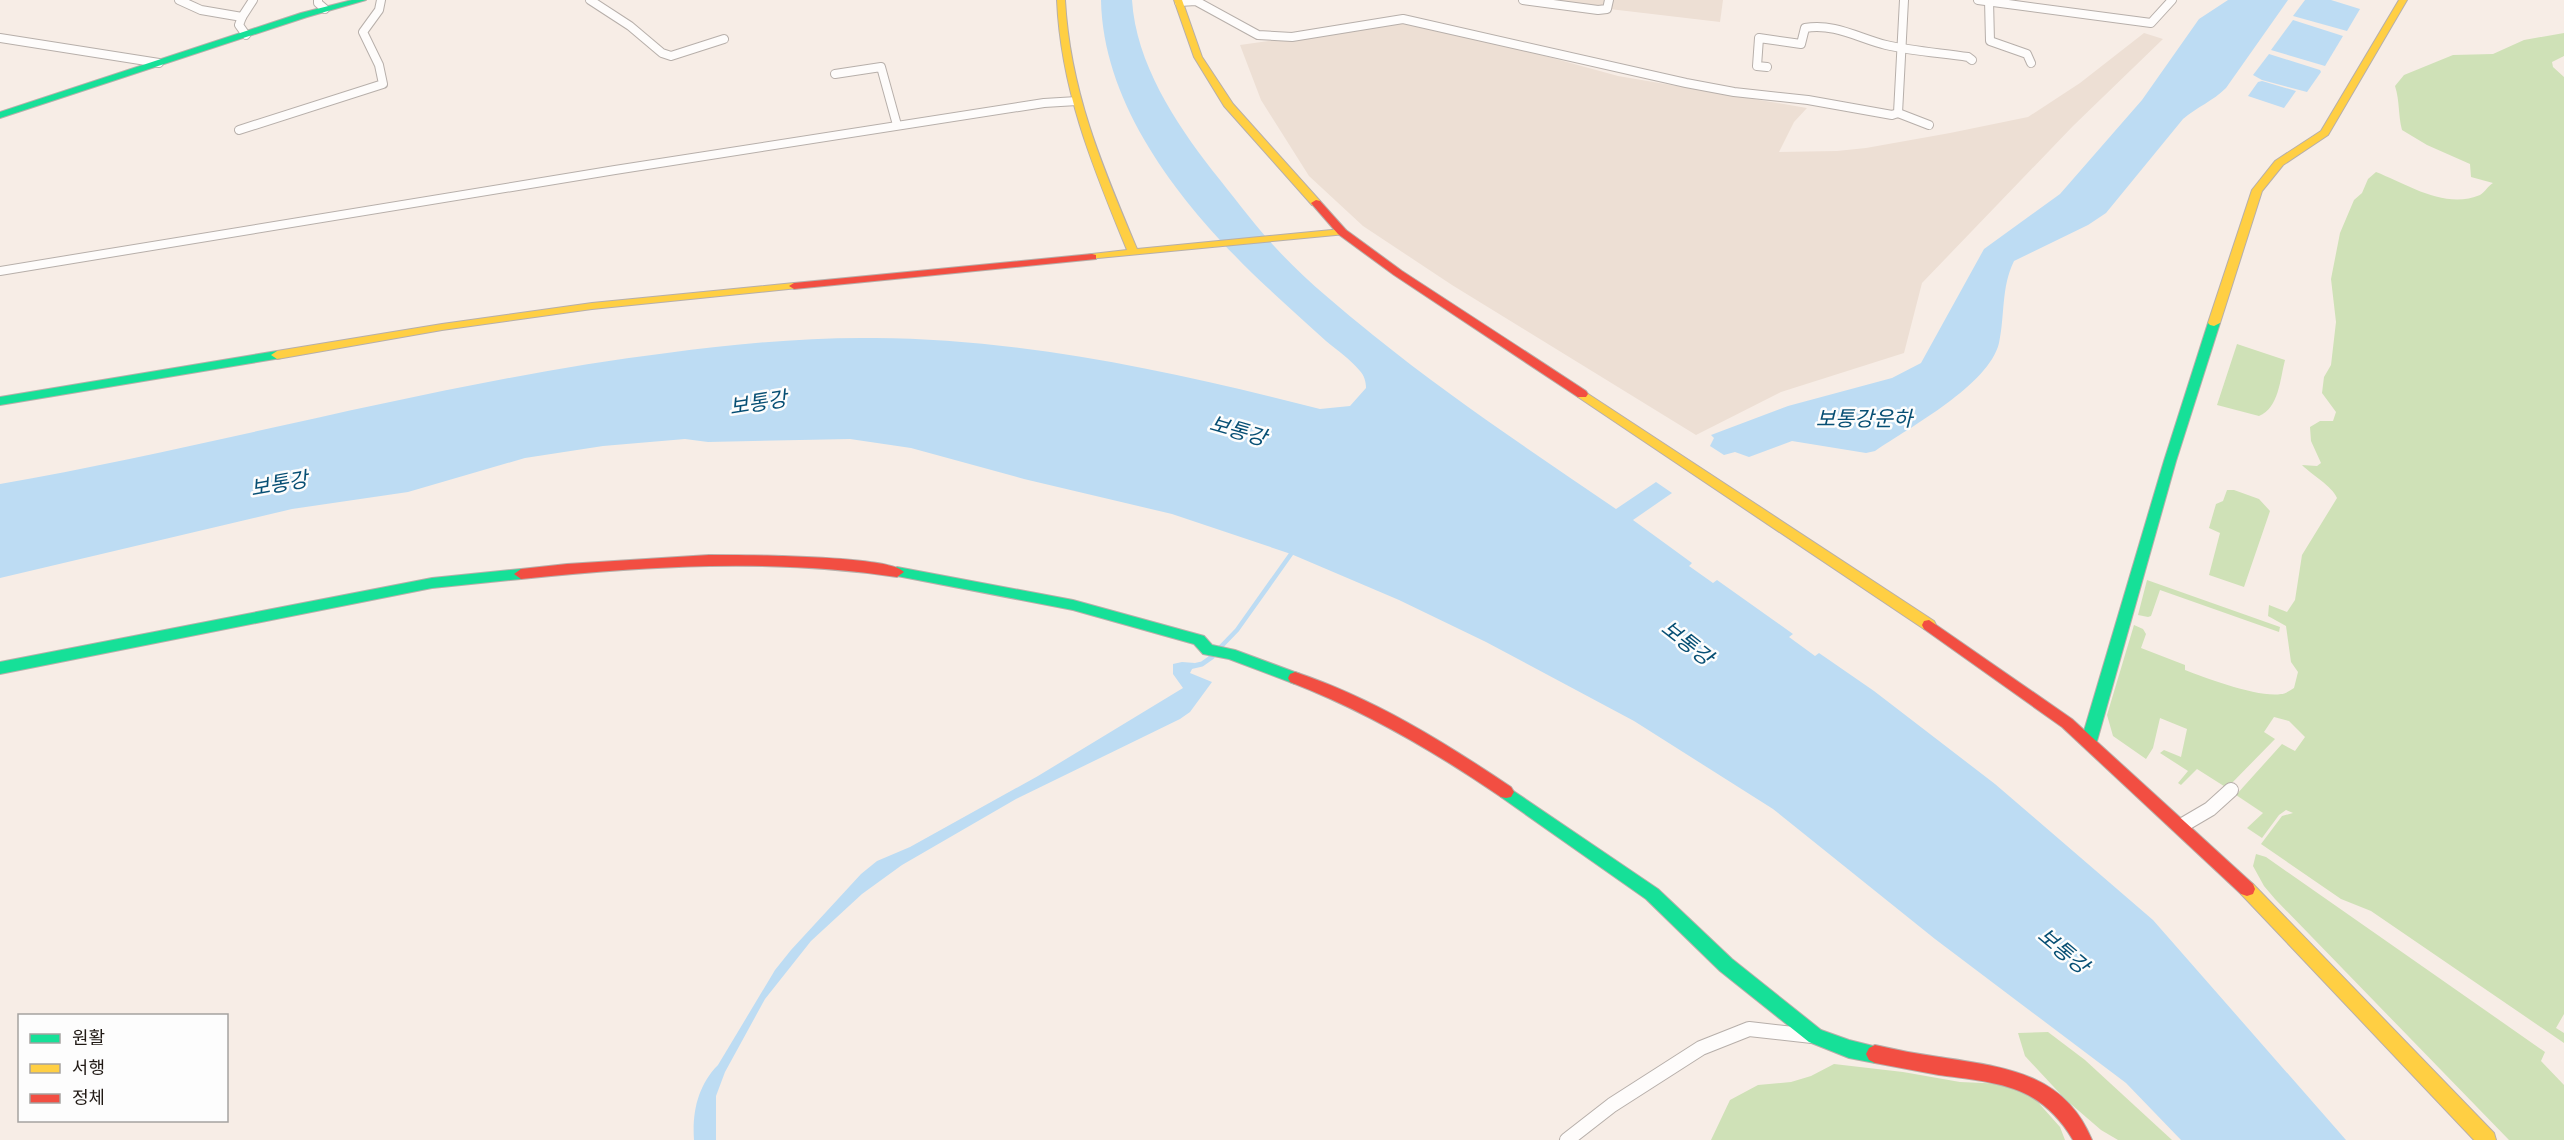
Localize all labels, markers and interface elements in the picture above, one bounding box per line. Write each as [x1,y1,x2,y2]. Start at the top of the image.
water label: 보통강 [727,386,791,419]
water label: 보통강운하 [1816,407,1915,431]
water label: 보통강 [1207,411,1272,451]
water label: 보통강 [248,467,312,501]
water label: 보통강 [1657,616,1719,672]
water label: 보통강 [2033,923,2095,981]
legend [18,1014,228,1122]
text: 원활 [72,1027,105,1049]
text: 서행 [72,1057,105,1079]
text: 정체 [72,1087,105,1109]

